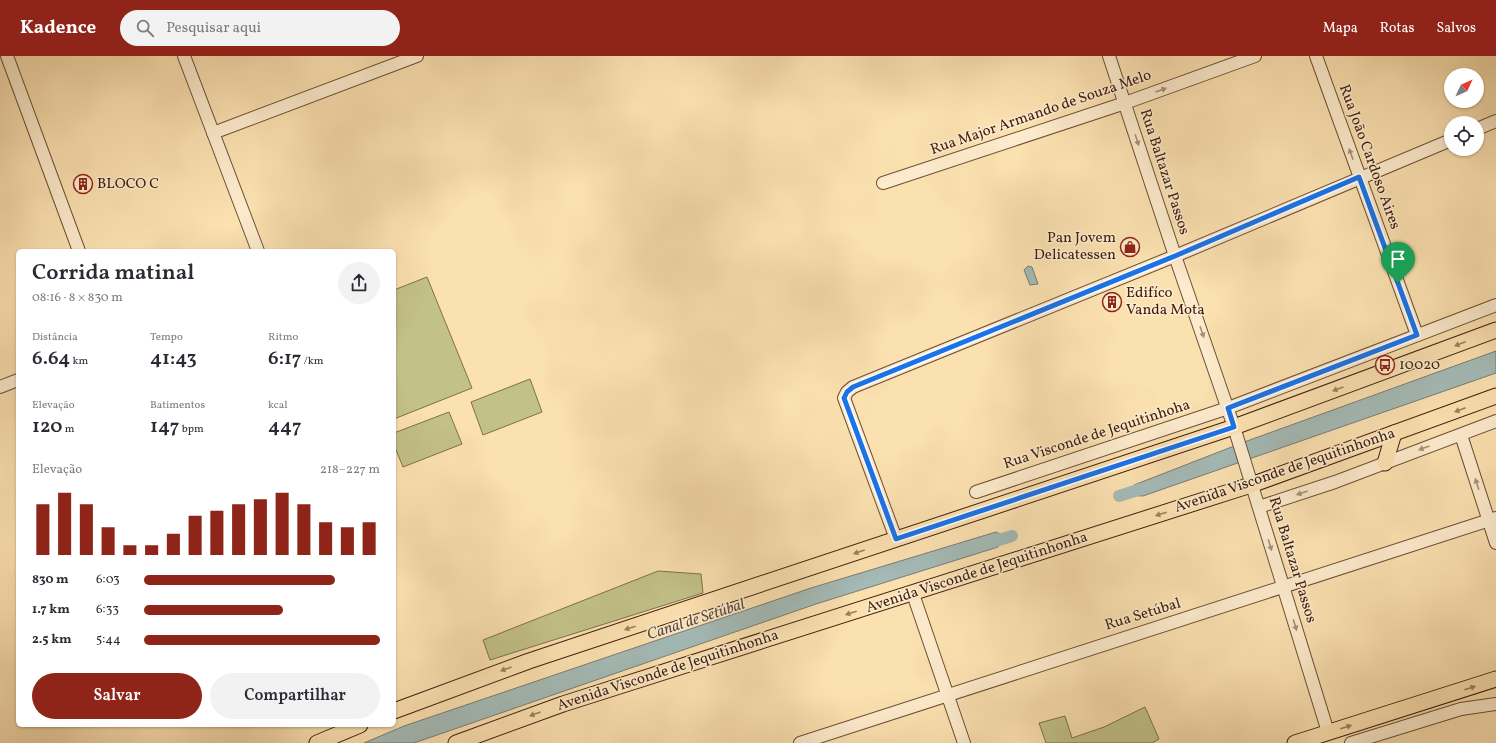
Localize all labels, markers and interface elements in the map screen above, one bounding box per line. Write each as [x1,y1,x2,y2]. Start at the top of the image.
search box [120,10,400,46]
text: Kadence [20,15,96,41]
icon: search [134,17,156,39]
text: Pesquisar aqui [166,18,261,39]
text: Mapa [1323,19,1358,38]
text: Rotas [1380,19,1414,38]
text: Salvos [1436,19,1476,38]
street label: Rua Major Armando de Souza Melo [928,65,1154,161]
north arrow [1444,68,1484,108]
map controls [1444,68,1484,156]
street label: Rua João Cardoso Aires [1333,82,1405,232]
one-way arrow [1156,86,1168,92]
street label: Rua Baltazar Passos [1134,106,1194,238]
button: locate [1444,116,1484,156]
one-way arrow [1134,134,1140,146]
one-way arrow [1347,148,1353,160]
building icon: BLOCO C [72,173,94,195]
place label: BLOCO C [97,174,159,195]
place label: Pan Jovem Delicatessen [1034,228,1116,266]
shop icon: Pan Jovem Delicatessen [1119,236,1141,258]
pin [1381,242,1415,283]
icon: arrive [1387,248,1409,270]
text: Corrida matinal [32,258,194,289]
button: share [338,262,380,304]
place label: Edifíco Vanda Mota [1126,283,1205,321]
text: 08:16 · 8 × 830 m [32,289,123,307]
building icon: Edifíco Vanda Mota [1101,291,1123,313]
one-way arrow [1199,326,1205,338]
text: Distância [32,330,78,345]
text: Tempo [150,330,183,345]
text: Ritmo [268,330,298,345]
one-way arrow [1453,341,1465,347]
text: 6.64 [32,345,70,373]
text: 41:43 [150,345,197,373]
text: 6:17 [268,345,301,373]
text: km [70,354,88,369]
text: /km [301,354,323,369]
bus stop icon: 10020 [1374,354,1396,376]
place label: 10020 [1399,355,1440,376]
one-way arrow [1331,386,1343,392]
street label: Rua Visconde de Jequitinhoha [1001,395,1193,475]
text: Elevação [32,398,75,413]
text: Batimentos [150,398,205,413]
text: kcal [268,398,288,413]
one-way arrow [1453,407,1465,413]
text: 120 [32,413,63,441]
text: 147 [150,413,179,441]
text: 447 [268,413,302,441]
text: m [63,422,74,437]
text: bpm [179,422,204,437]
street label: Avenida Visconde de Jequitinhonha [1172,423,1398,519]
one-way arrow [1418,446,1430,452]
text: Elevação [32,461,82,479]
text: 218–227 m [320,461,380,479]
one-way arrow [1473,477,1479,489]
one-way arrow [1296,490,1308,496]
street label: Rua Baltazar Passos [1263,494,1321,626]
one-way arrow [1155,511,1167,517]
street label: Avenida Visconde de Jequitinhonha [863,527,1091,619]
one-way arrow [1267,539,1273,551]
one-way arrow [853,549,865,555]
text: 830 m [32,571,69,589]
text: 6:03 [96,571,120,589]
street label: Rua Setúbal [1102,593,1184,637]
water label: Canal de Setúbal [644,594,748,646]
text: 1.7 km [32,601,70,619]
text: 6:33 [96,601,119,619]
one-way arrow [844,610,856,616]
one-way arrow [1292,619,1298,631]
street label: Avenida Visconde de Jequitinhonha [554,625,782,717]
one-way arrow [623,625,635,631]
text: 2.5 km [32,631,72,649]
text: 5:44 [96,631,121,649]
one-way arrow [500,666,512,672]
button: Salvar [32,673,202,719]
button: Compartilhar [210,673,380,719]
one-way arrow [1464,684,1476,690]
one-way arrow [528,712,540,718]
one-way arrow [1340,724,1352,730]

